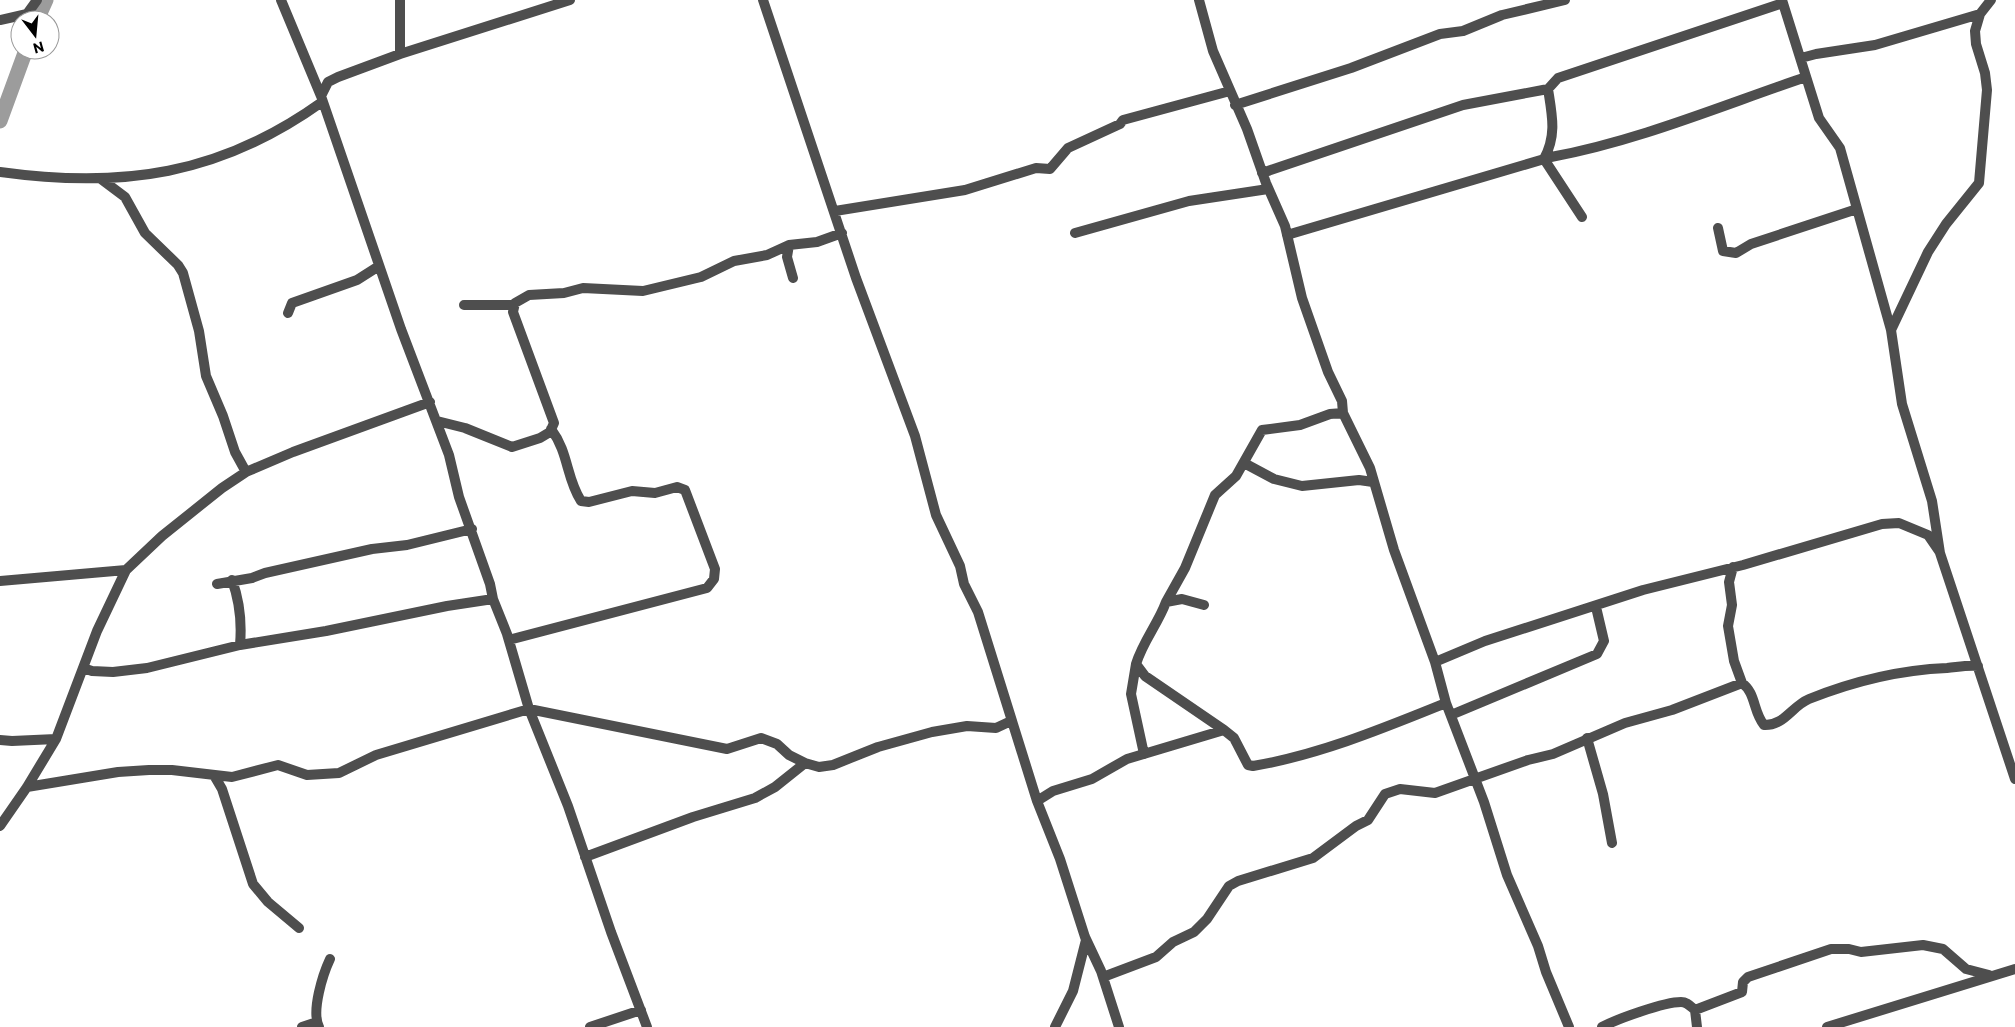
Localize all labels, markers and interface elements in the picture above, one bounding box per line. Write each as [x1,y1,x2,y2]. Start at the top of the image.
north arrow [10,10,60,60]
text: N [31,38,46,58]

